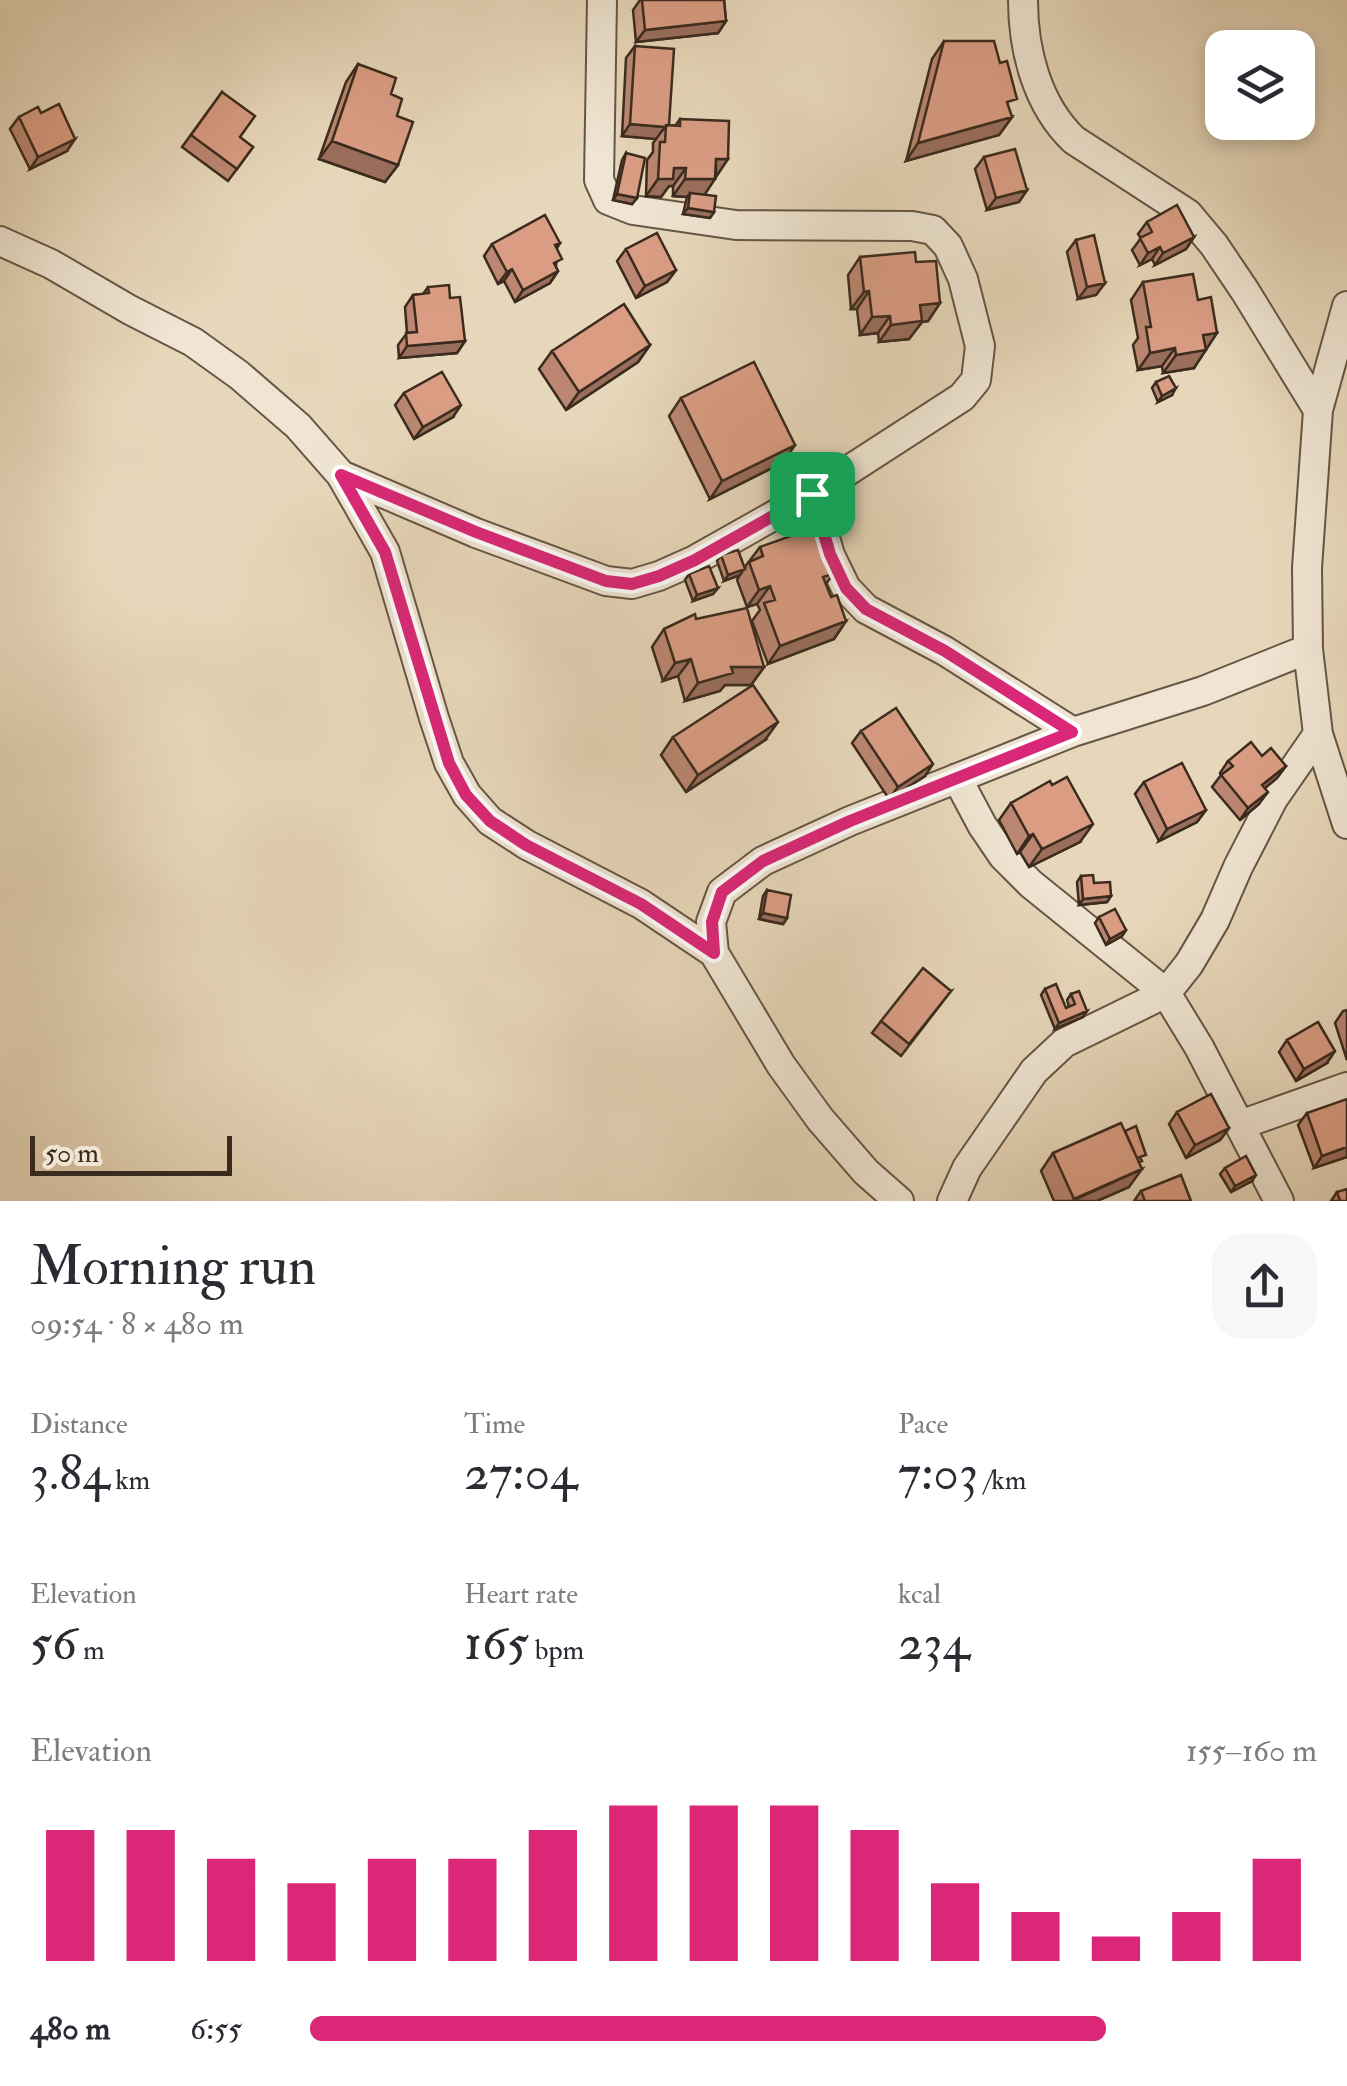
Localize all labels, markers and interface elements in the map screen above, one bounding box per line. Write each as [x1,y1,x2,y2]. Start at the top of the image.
map controls [1205,30,1315,140]
button: layers [1205,30,1315,140]
pin [770,452,855,537]
icon: arrive [785,467,840,522]
scale bar [30,1131,232,1176]
text: 50 m [45,1136,99,1171]
text: Morning run [30,1232,316,1301]
button: share [1212,1234,1317,1339]
text: 09:54 · 8 × 480 m [30,1304,244,1344]
text: Distance [30,1407,128,1442]
text: Time [464,1407,525,1442]
text: Pace [898,1407,948,1442]
text: 3.84 [30,1442,109,1505]
text: 27:04 [464,1442,577,1505]
text: 7:03 [898,1442,978,1505]
text: km [109,1463,150,1498]
text: /km [978,1463,1026,1498]
text: Elevation [30,1577,137,1612]
text: Heart rate [464,1577,578,1612]
text: kcal [898,1577,941,1612]
text: 56 [30,1612,77,1675]
text: 165 [464,1612,529,1675]
text: 234 [898,1612,969,1675]
text: m [77,1633,105,1668]
text: bpm [529,1633,584,1668]
text: Elevation [30,1731,152,1771]
text: 155–160 m [1186,1731,1317,1771]
text: 480 m [30,2009,110,2049]
text: 6:55 [190,2009,242,2049]

